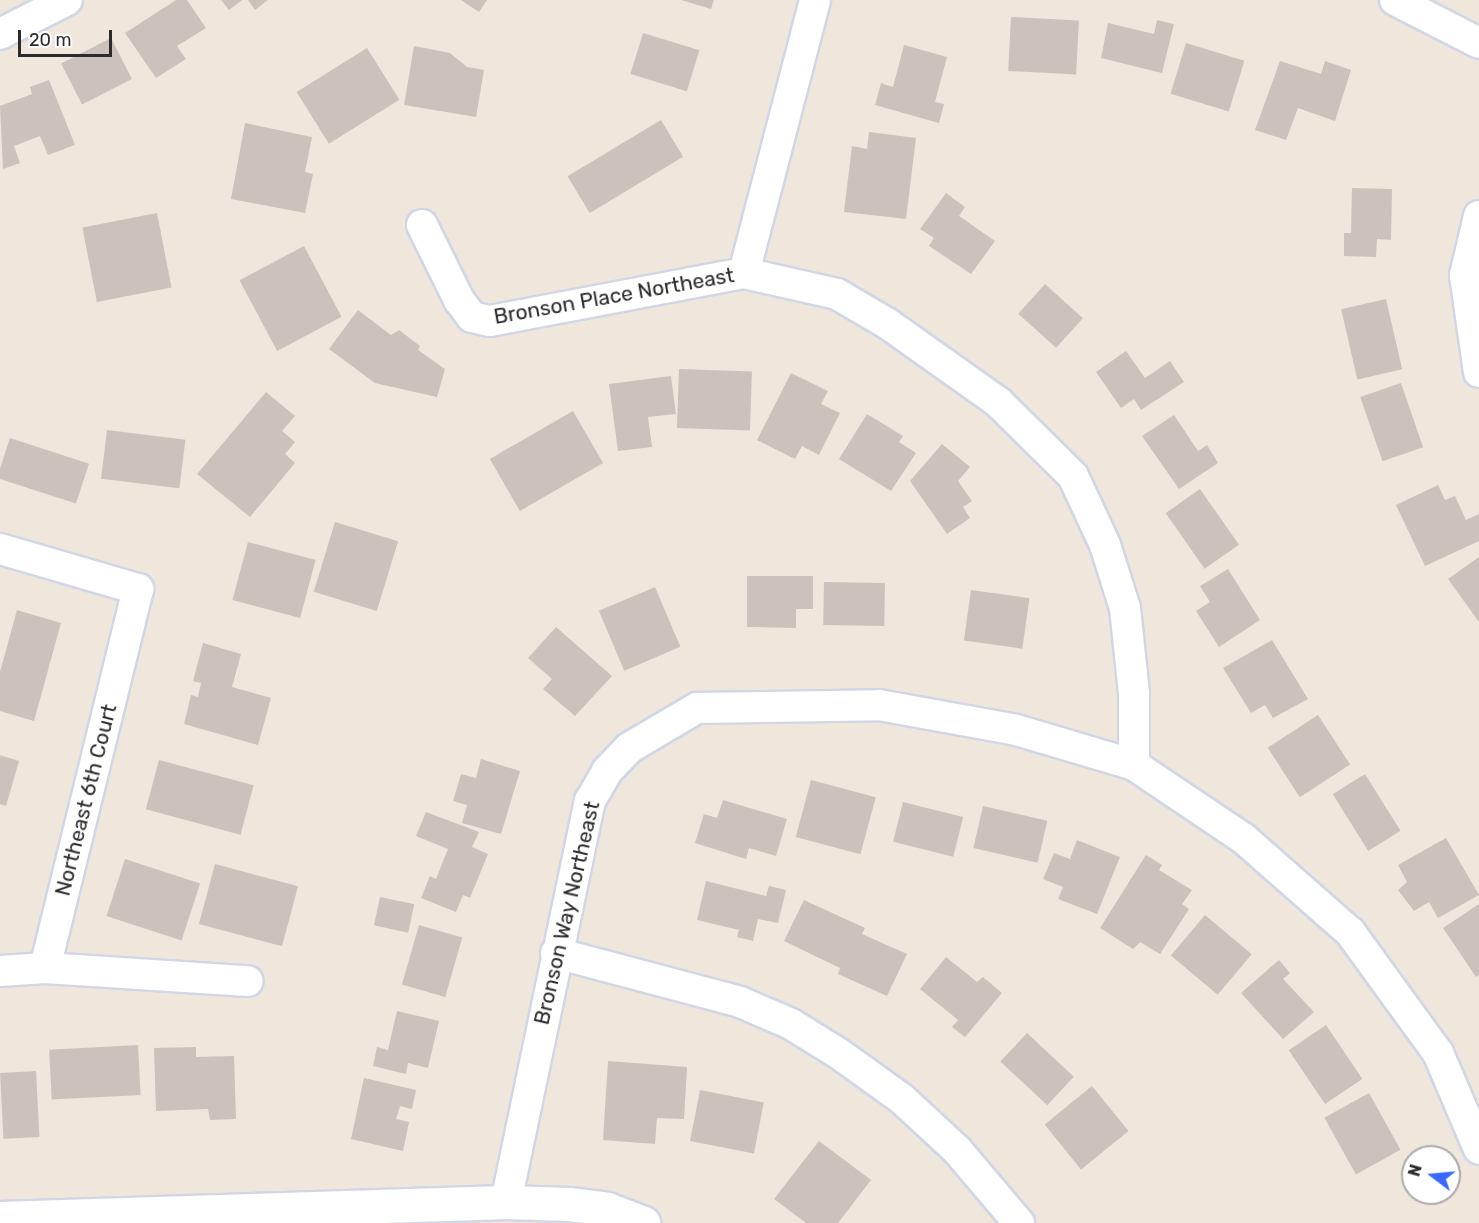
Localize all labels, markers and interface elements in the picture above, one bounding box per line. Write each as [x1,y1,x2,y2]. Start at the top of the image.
scale bar [21,18,116,56]
text: 20 m [29,29,71,51]
street label: Bronson Place Northeast [492,262,736,330]
street label: Northeast 6th Court [50,702,122,898]
street label: Bronson Way Northeast [529,798,605,1028]
north arrow [1401,1145,1461,1205]
text: N [1404,1162,1426,1179]

